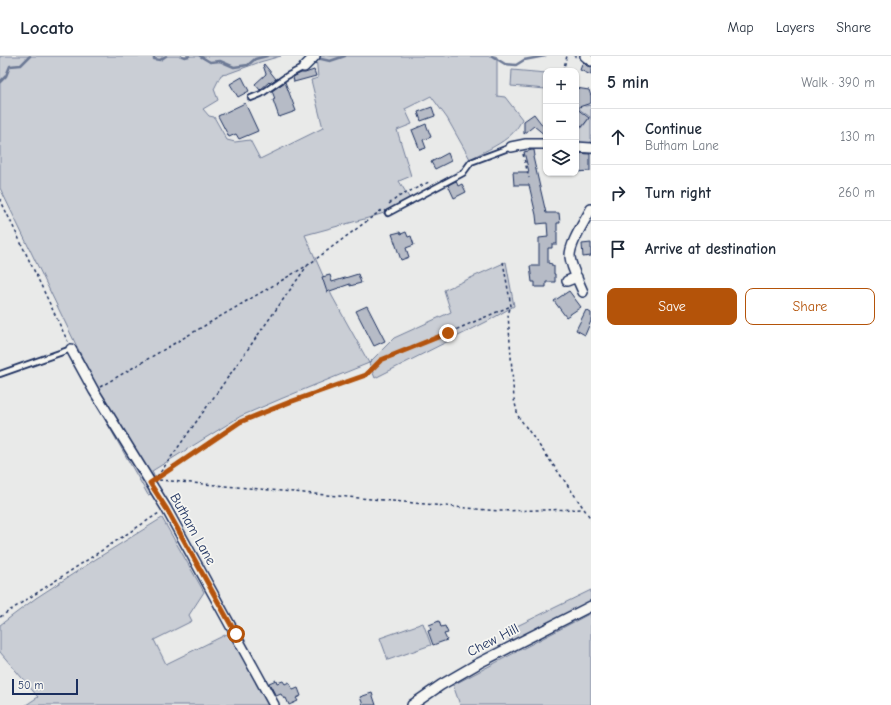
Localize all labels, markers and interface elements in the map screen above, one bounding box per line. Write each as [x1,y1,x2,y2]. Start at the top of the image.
text: Locato [20,17,74,39]
text: Map [727,19,754,36]
text: Layers [776,19,814,36]
text: Share [836,19,871,36]
map controls [543,68,579,176]
button: + [543,68,579,104]
text: 5 min [607,73,649,92]
text: Walk · 390 m [801,75,875,90]
button: − [543,104,579,140]
text: Continue [645,120,702,138]
icon: ahead [607,126,629,148]
text: 130 m [840,129,875,144]
text: Butham Lane [645,138,719,153]
button: layers [543,140,579,176]
icon: right [607,182,629,204]
text: Turn right [645,184,711,202]
text: 260 m [838,185,875,200]
icon: arrive [607,238,629,260]
text: Arrive at destination [645,240,776,258]
button: Save [607,288,737,325]
button: Share [745,288,875,325]
route end [439,324,457,342]
street label: Butham Lane [166,490,220,568]
street label: Chew Hill [464,620,522,660]
route start [227,625,245,643]
scale bar [12,677,78,696]
text: 50 m [18,679,43,692]

